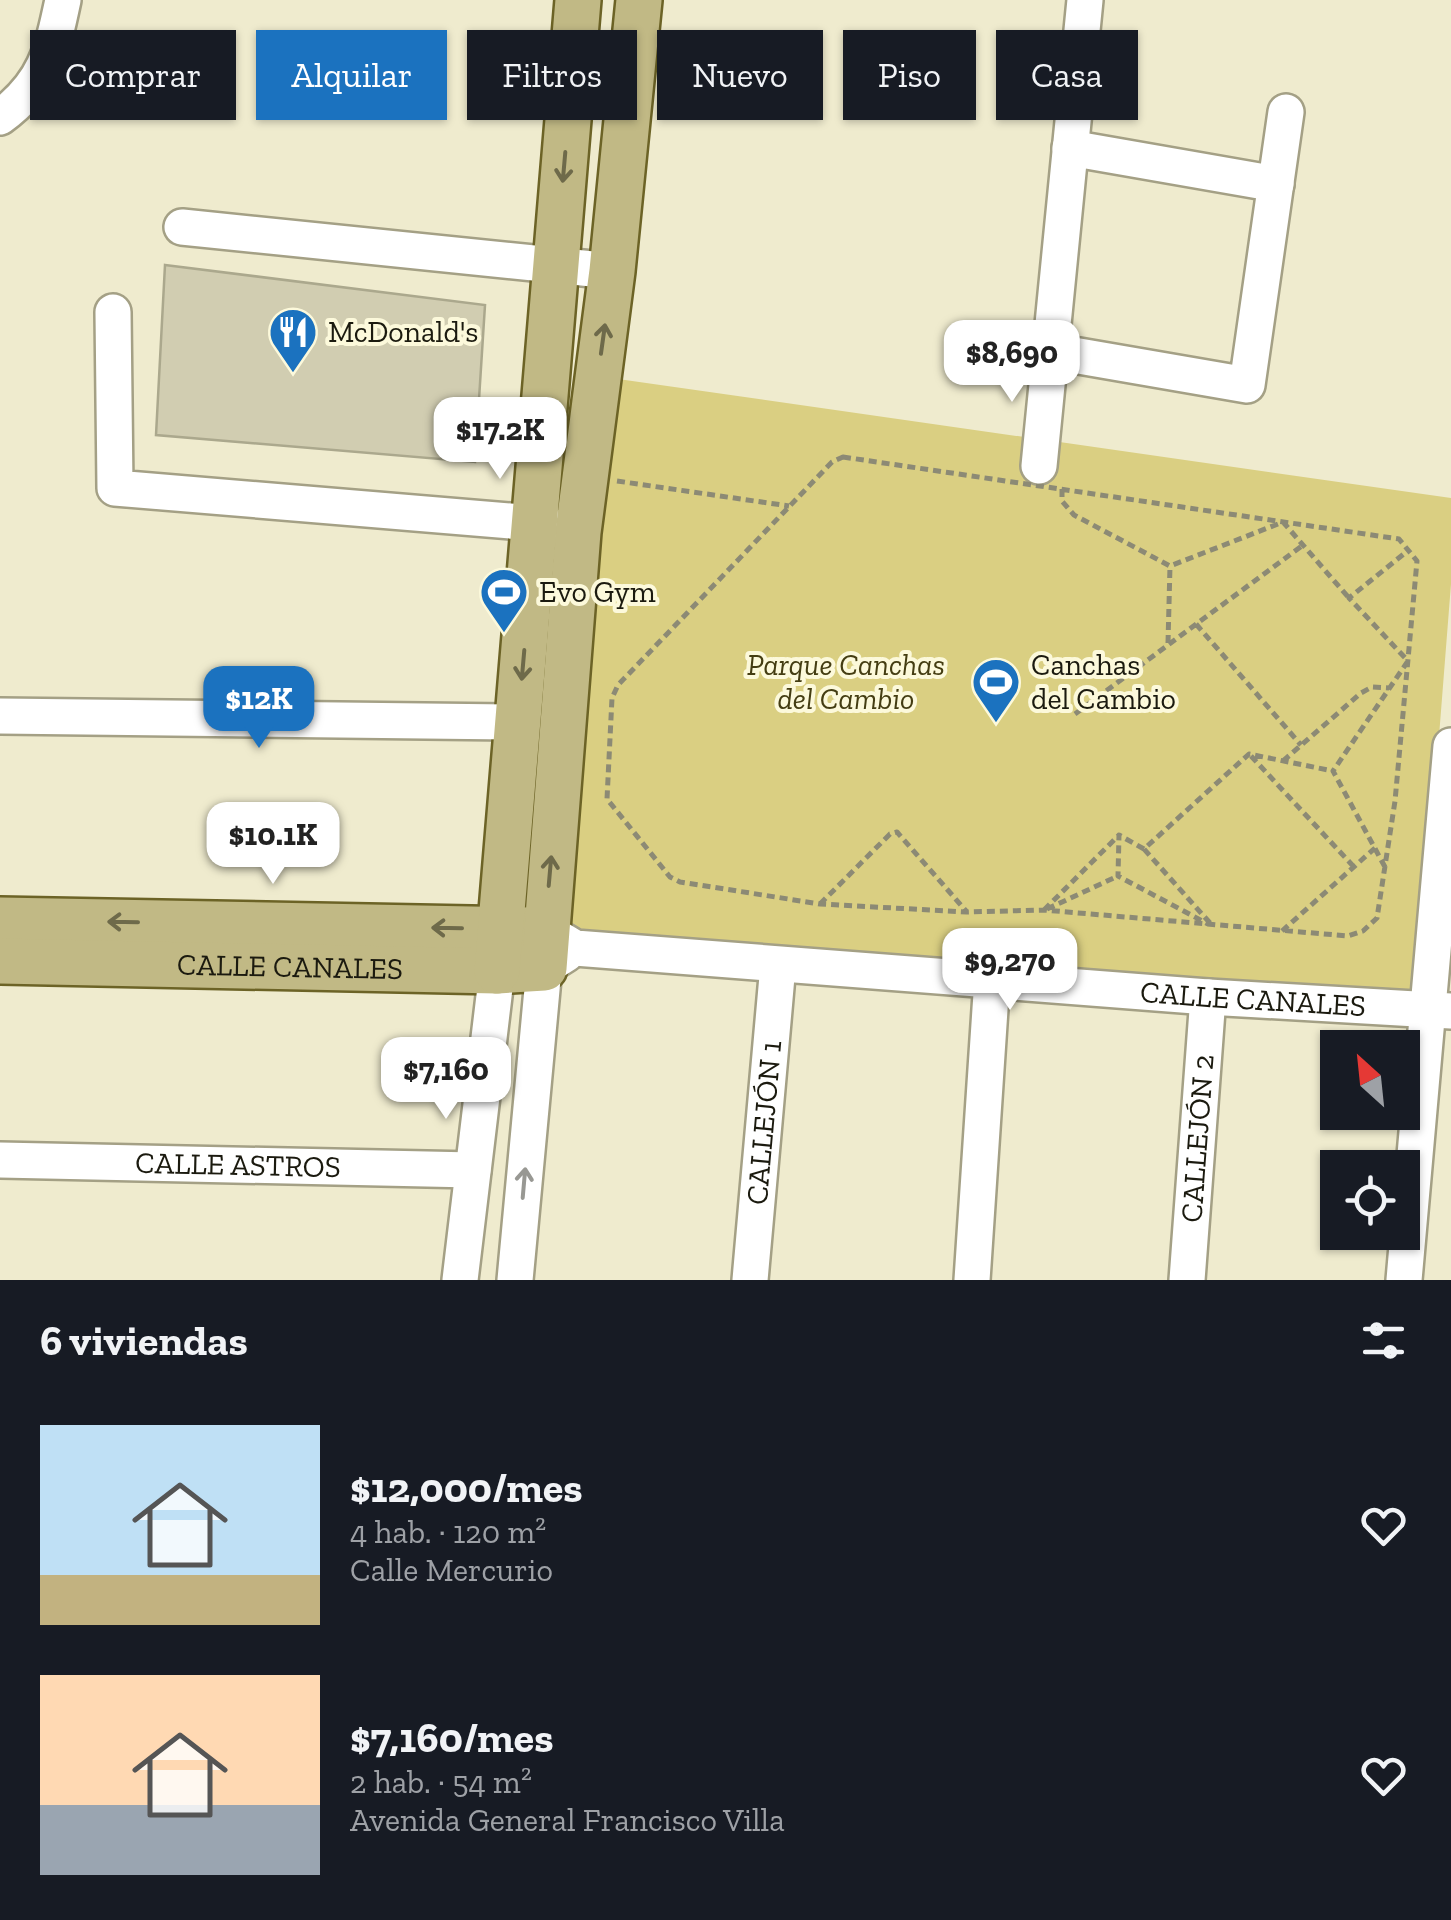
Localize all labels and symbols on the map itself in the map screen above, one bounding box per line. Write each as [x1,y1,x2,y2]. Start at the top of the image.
one-way arrow [554,150,573,182]
restaurant icon: McDonald's [267,306,319,374]
place label: McDonald's [328,314,479,350]
pin: $8,690 [931,320,1093,405]
one-way arrow [594,323,612,355]
pin: $17.2K [419,397,581,482]
sports icon: Evo Gym [478,566,530,634]
place label: Evo Gym [539,574,656,610]
park label: Parque Canchas del Cambio [747,647,945,717]
place label: Canchas del Cambio [1031,647,1176,717]
one-way arrow [513,649,532,681]
sports icon: Canchas del Cambio [970,656,1022,724]
pin: $12K [200,666,318,751]
pin: $10.1K [192,802,354,887]
one-way arrow [541,855,560,887]
one-way arrow [107,912,140,932]
one-way arrow [432,919,464,938]
pin: $9,270 [929,928,1091,1013]
street label: CALLE CANALES [177,947,403,987]
street label: CALLE CANALES [1139,974,1367,1024]
north arrow [1320,1030,1420,1130]
pin: $7,160 [365,1037,527,1122]
street label: CALLEJÓN 1 [739,1039,789,1206]
street label: CALLEJÓN 2 [1173,1053,1222,1224]
street label: CALLE ASTROS [135,1145,341,1185]
one-way arrow [515,1167,534,1199]

